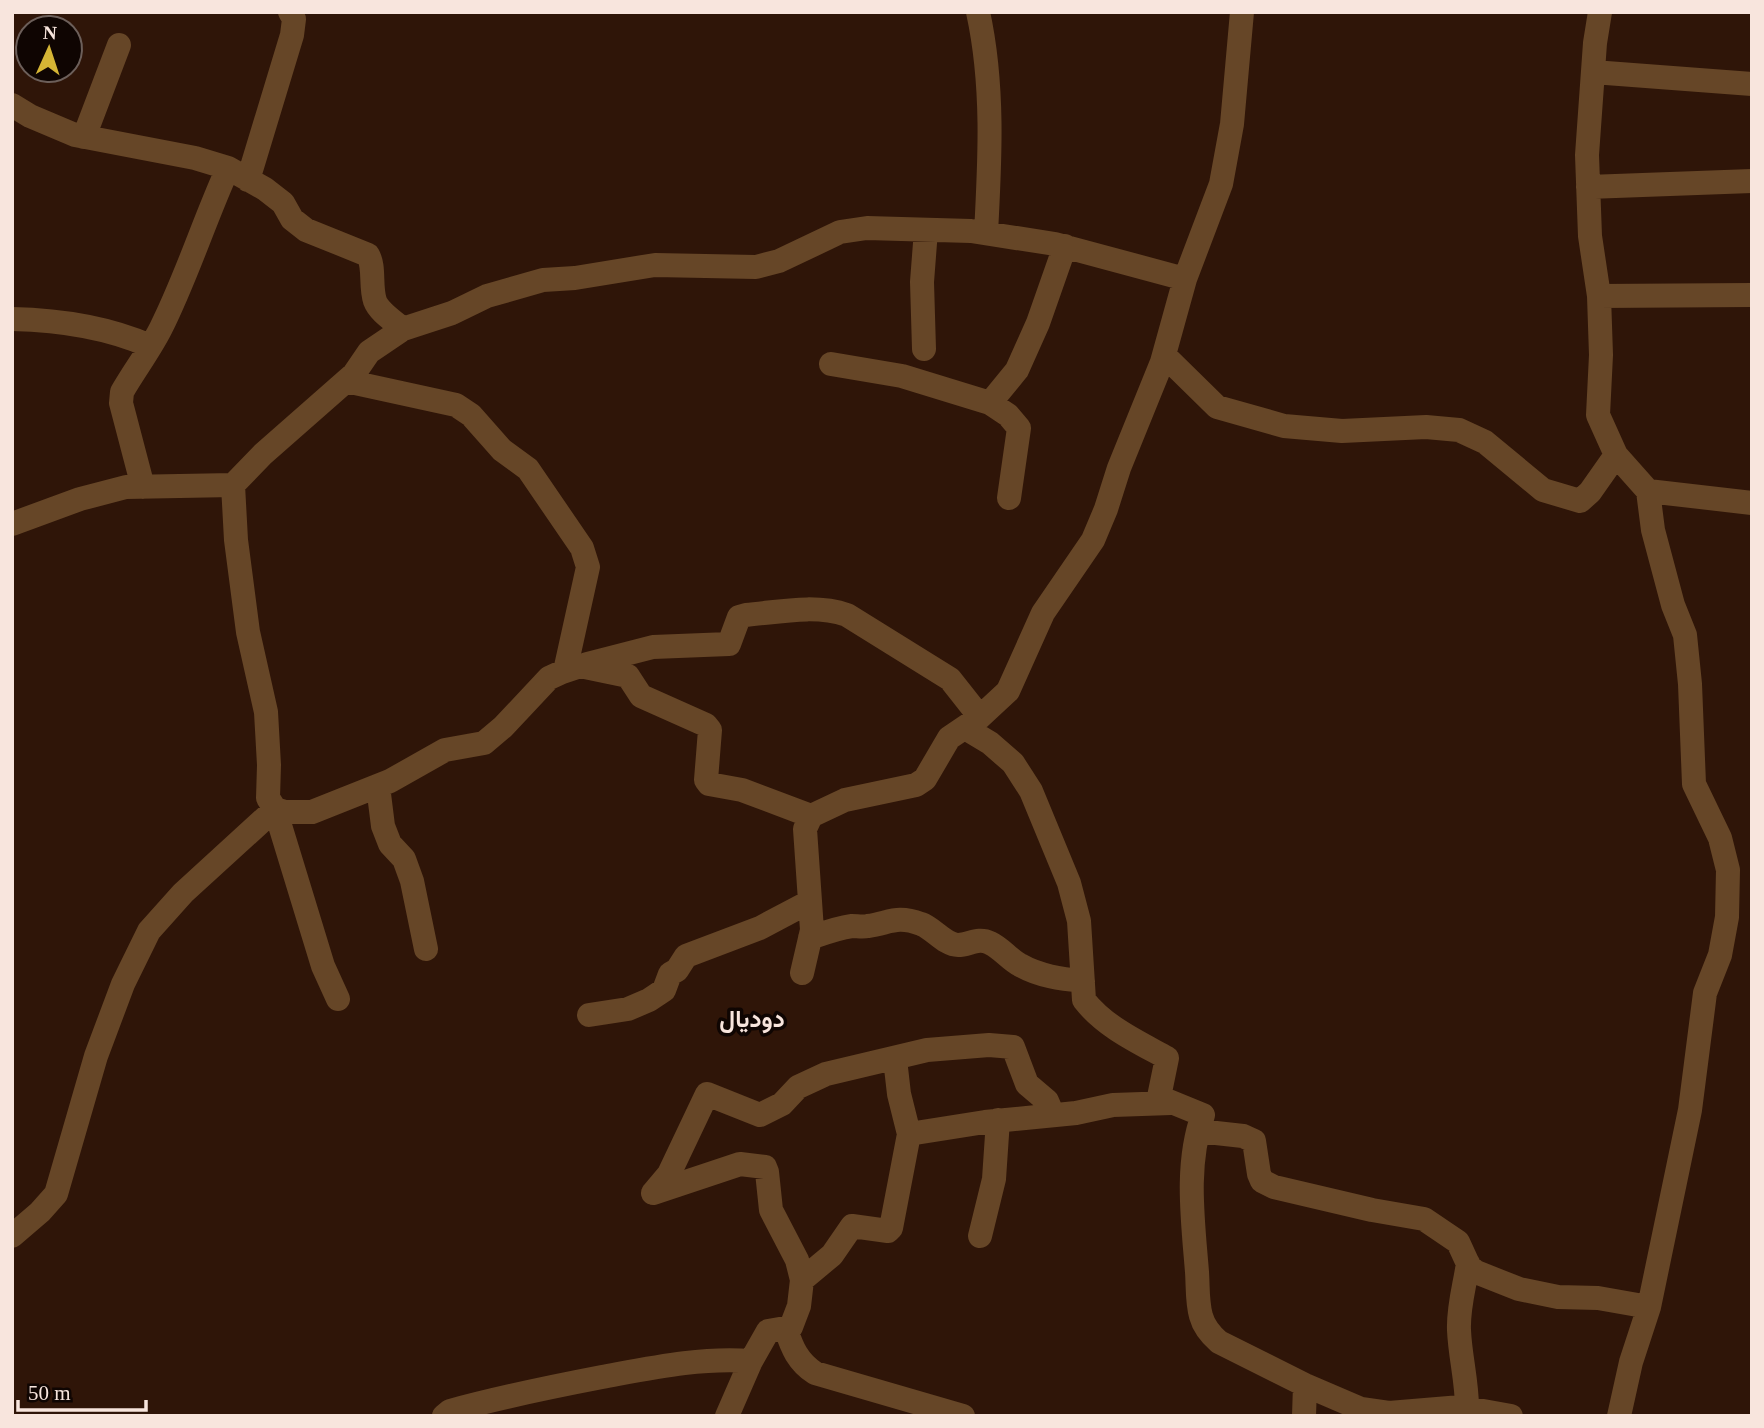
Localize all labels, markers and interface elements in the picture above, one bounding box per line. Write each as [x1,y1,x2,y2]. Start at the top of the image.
north arrow [14,14,84,84]
text: N [42,22,58,43]
district label: دودیال [719,1006,785,1034]
scale bar [18,1368,145,1412]
text: 50 m [28,1381,71,1405]

